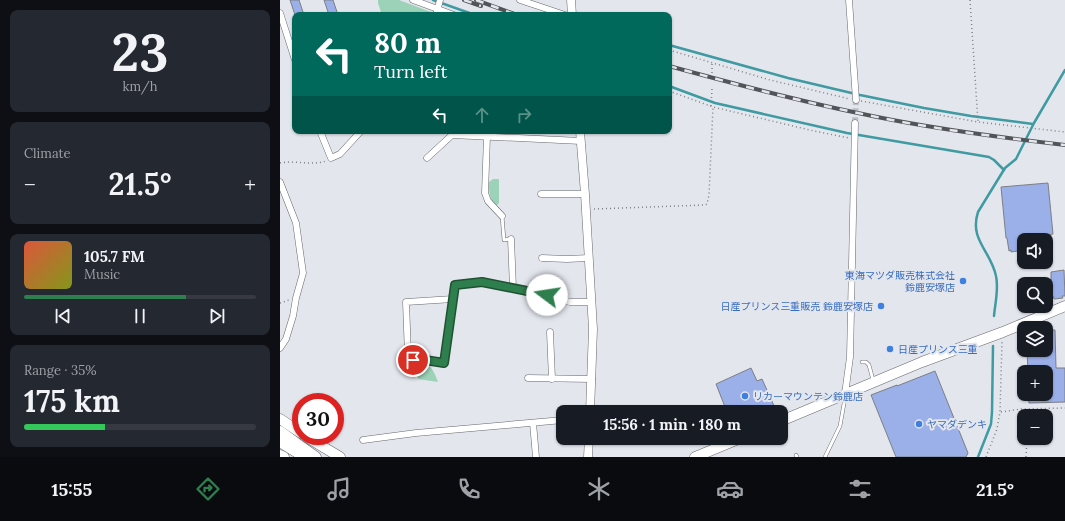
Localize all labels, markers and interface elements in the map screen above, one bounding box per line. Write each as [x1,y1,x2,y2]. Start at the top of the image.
text: 23 [112,19,168,85]
text: 80 m [374,25,441,61]
icon: left [308,28,360,80]
text: Turn left [374,60,447,83]
text: km/h [122,78,158,95]
icon: left [429,104,451,126]
icon: ahead [471,104,493,126]
icon: right [513,104,535,126]
text: Climate [24,145,71,162]
text: 21.5° [109,165,171,203]
text: − [24,170,36,198]
text: + [244,170,256,198]
map controls [1017,233,1053,445]
button: sound [1017,233,1053,269]
text: 105.7 FM [84,247,145,266]
text: Music [84,266,120,283]
place label: 東海マツダ販売株式会社 鈴鹿安塚店 [845,269,955,294]
position arrow [526,274,568,316]
marker: 東海マツダ販売株式会社 鈴鹿安塚店 [958,276,968,286]
button: search [1017,277,1053,313]
place label: 日産プリンス三重販売 鈴鹿安塚店 [721,300,873,313]
marker: 日産プリンス三重販売 鈴鹿安塚店 [876,301,886,311]
icon: previous [52,305,74,327]
icon: pause [129,305,151,327]
icon: next [206,305,228,327]
button: layers [1017,321,1053,357]
pin [396,343,430,377]
place label: 日産プリンス三重 [898,343,978,356]
marker: 日産プリンス三重 [885,344,895,354]
icon: arrive [402,349,424,371]
text: Range · 35% [24,362,97,379]
button: + [1017,365,1053,401]
text: 175 km [24,382,120,420]
place label: リカーマウンテン鈴鹿店 [753,390,863,403]
marker: リカーマウンテン鈴鹿店 [740,391,750,401]
speed limit sign: 30 [292,393,344,445]
button: − [1017,409,1053,445]
text: 15:56 · 1 min · 180 m [603,415,741,434]
place label: ヤマダデンキ [927,418,987,431]
marker: ヤマダデンキ [914,419,924,429]
icon: directions [194,475,222,503]
icon: music [325,475,353,503]
icon: phone [455,475,483,503]
icon: climate [585,475,613,503]
icon: car [716,475,744,503]
icon: filters [846,475,874,503]
text: 15:55 [51,478,92,501]
text: 21.5° [976,478,1014,501]

